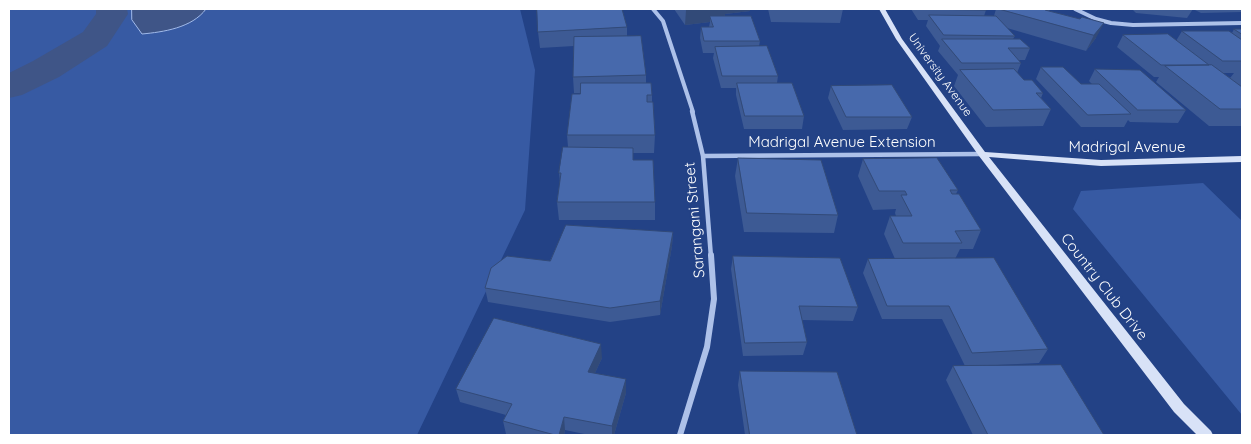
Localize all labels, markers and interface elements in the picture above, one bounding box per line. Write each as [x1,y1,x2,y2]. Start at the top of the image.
street label: University Avenue [905,31,975,119]
street label: Madrigal Avenue Extension [748,133,936,151]
street label: Madrigal Avenue [1069,138,1185,156]
street label: Sarangani Street [681,161,709,279]
street label: Country Club Drive [1057,230,1151,344]

